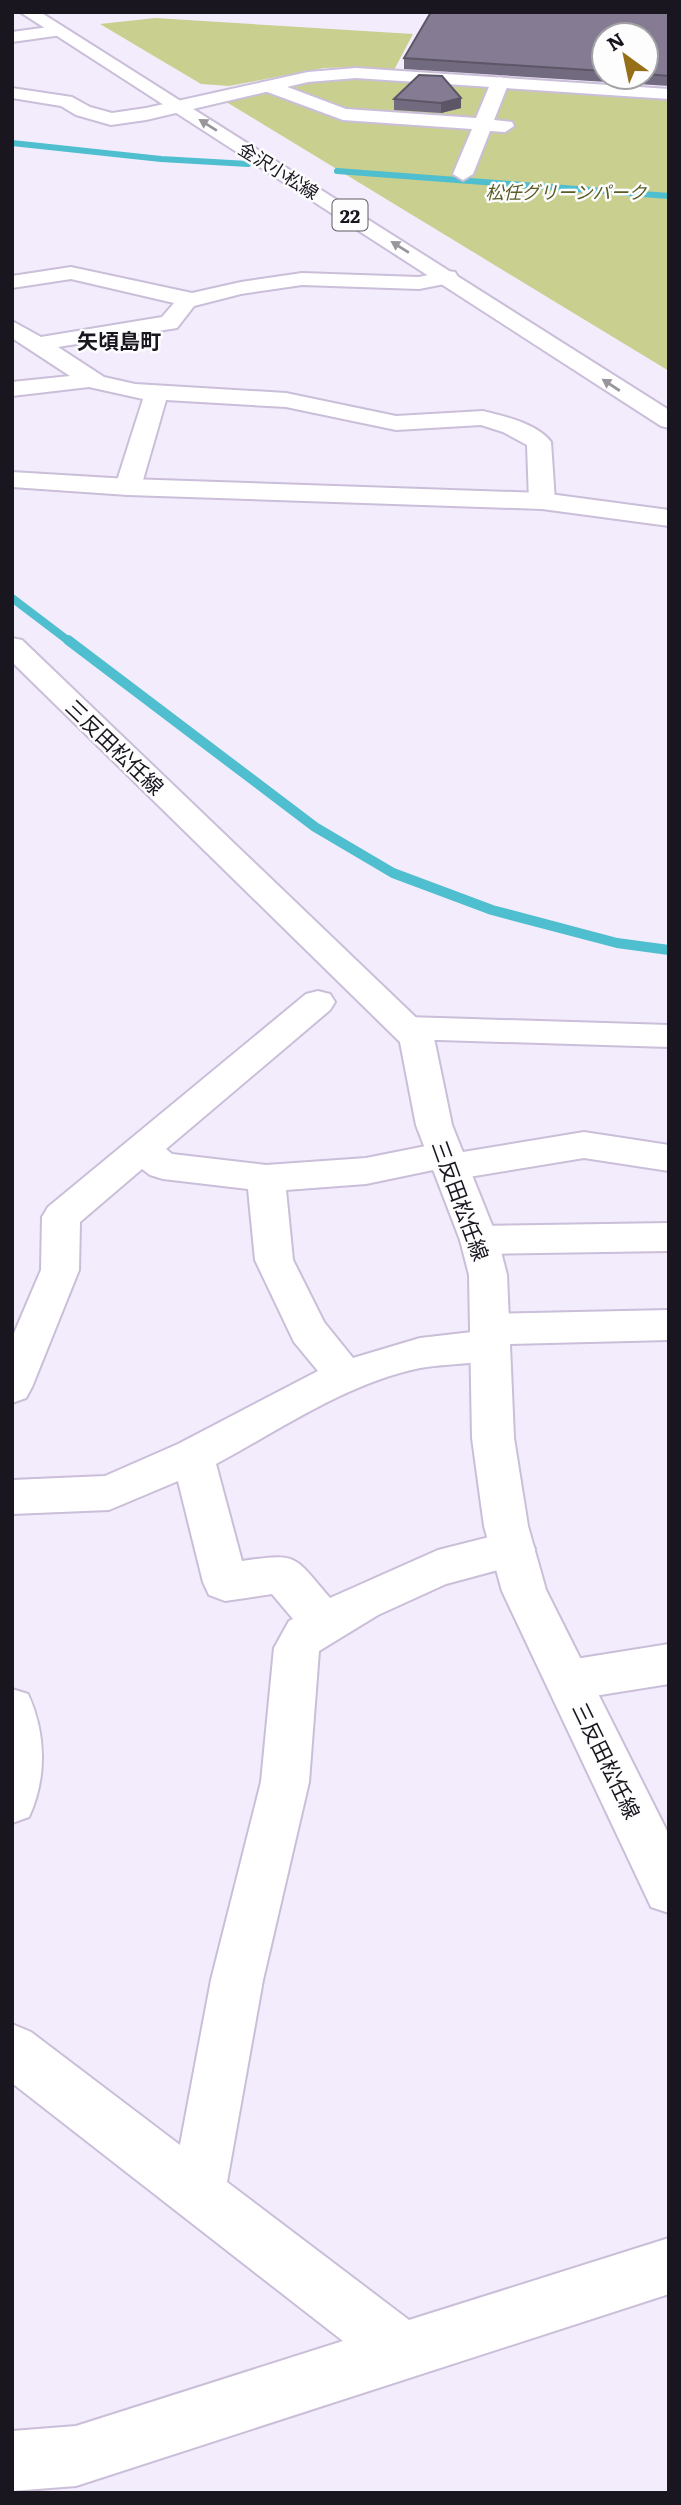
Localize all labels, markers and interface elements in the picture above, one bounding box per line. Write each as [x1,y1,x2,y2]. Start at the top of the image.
north arrow [590,21,660,91]
text: N [601,25,630,57]
one-way arrow [198,118,218,131]
street label: 金沢小松線 [234,135,324,205]
park label: 松任グリーンパーク [485,178,648,205]
road number: 22 [332,200,368,230]
one-way arrow [390,240,410,253]
district label: 矢頃島町 [77,324,161,355]
one-way arrow [601,378,621,391]
street label: 三反田松任線 [60,691,172,801]
street label: 三反田松任線 [426,1135,498,1265]
street label: 三反田松任線 [566,1697,650,1823]

